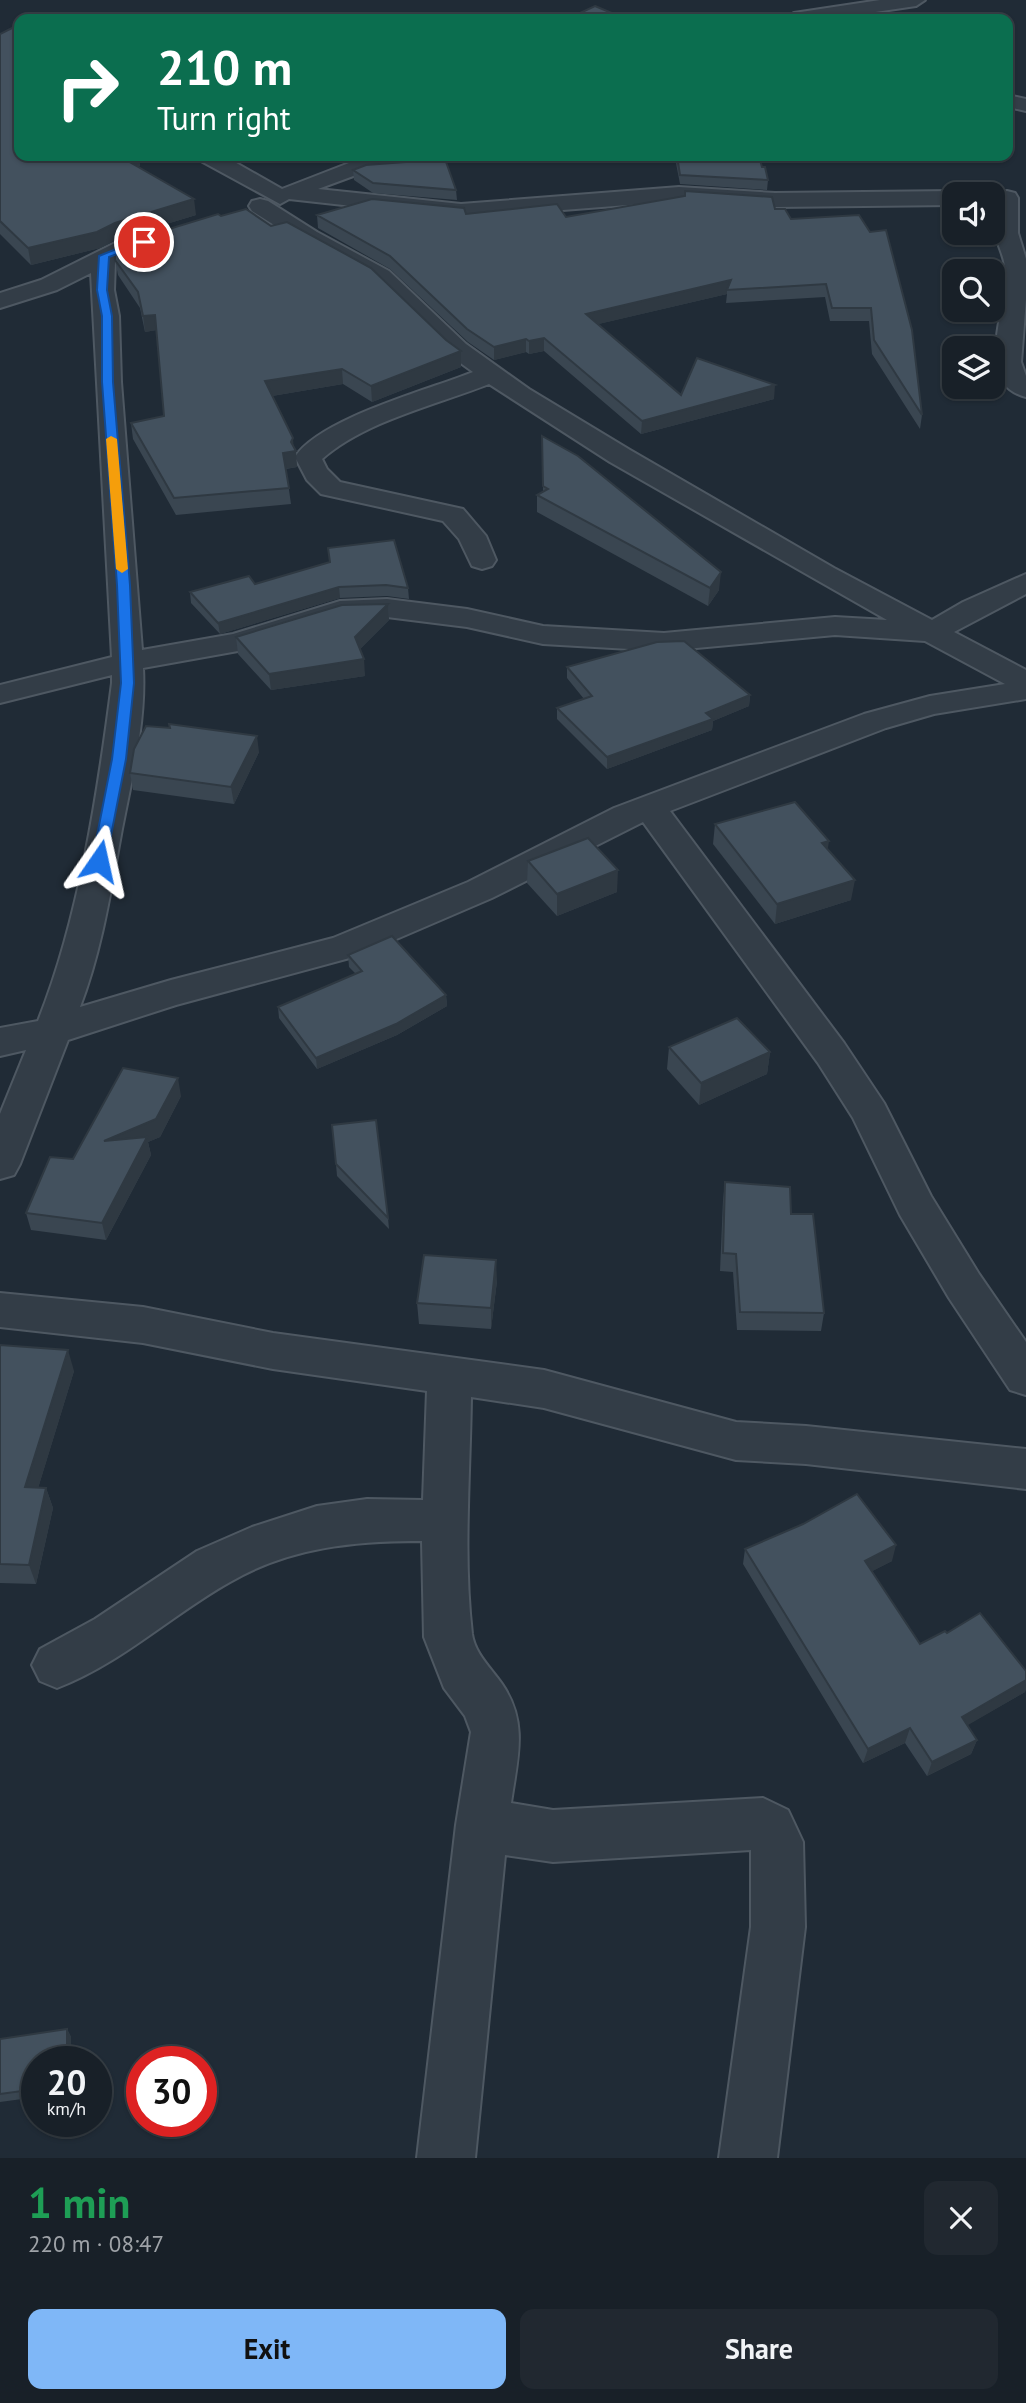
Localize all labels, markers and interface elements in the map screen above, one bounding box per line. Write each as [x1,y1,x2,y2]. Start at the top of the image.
text: 210 m [157,35,292,99]
icon: right [42,42,133,133]
text: Turn right [157,97,291,139]
map controls [942,182,1005,399]
button: sound [942,182,1005,245]
pin [114,212,174,272]
icon: arrive [125,223,163,261]
button: search [942,259,1005,322]
button: layers [942,336,1005,399]
position arrow [62,824,136,898]
speed limit sign: 30 [126,2046,217,2137]
text: 20 [47,2059,86,2105]
text: km/h [47,2097,86,2120]
text: 1 min [28,2175,130,2230]
button: close [924,2181,998,2255]
text: 220 m · 08:47 [28,2229,164,2258]
button: Exit [28,2309,506,2389]
button: Share [520,2309,998,2389]

